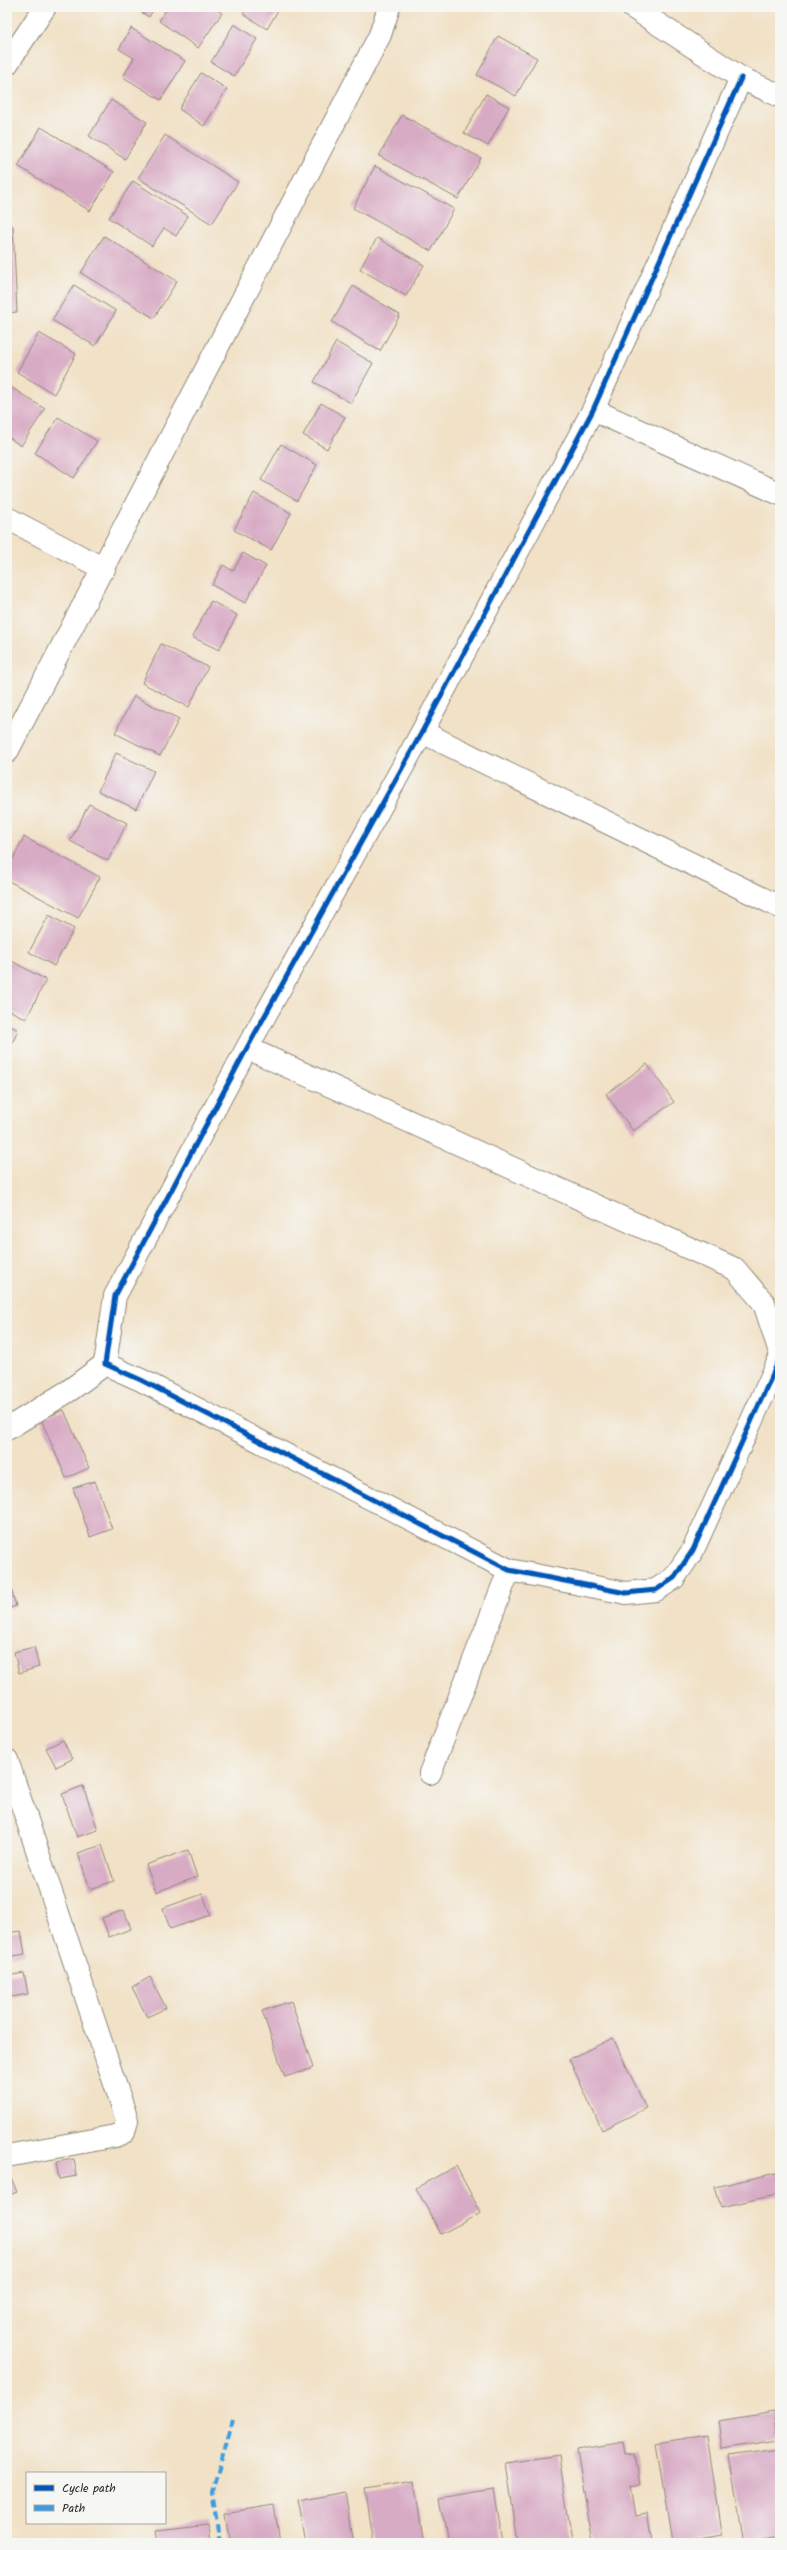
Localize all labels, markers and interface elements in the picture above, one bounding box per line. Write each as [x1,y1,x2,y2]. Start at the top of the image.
legend [26,2472,166,2524]
text: Cycle path [62,2479,116,2498]
text: Path [62,2499,85,2518]

